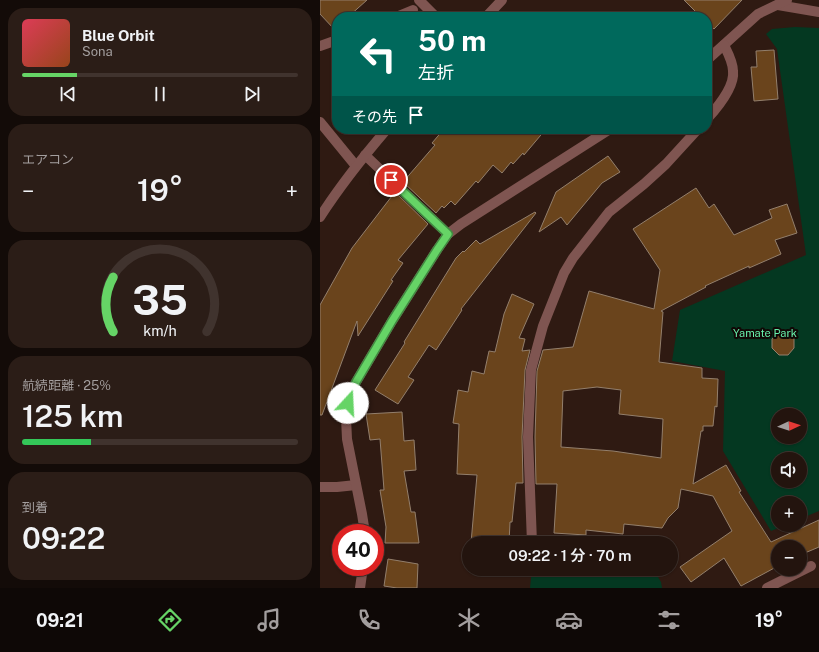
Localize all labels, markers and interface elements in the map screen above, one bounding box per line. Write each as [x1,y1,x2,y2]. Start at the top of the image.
text: 50 m [418,24,486,57]
text: Blue Orbit [82,27,155,44]
icon: left [352,28,404,80]
text: Sona [82,44,113,59]
text: 左折 [418,62,454,83]
icon: previous [57,83,79,105]
icon: pause [149,83,171,105]
icon: next [241,83,263,105]
icon: arrive [405,104,427,126]
text: その先 [352,108,397,125]
text: エアコン [22,152,74,167]
pin [374,163,408,197]
icon: arrive [380,169,402,191]
text: 19° [137,172,183,208]
text: − [22,178,34,204]
text: + [286,178,298,204]
text: 35 [132,275,188,324]
text: km/h [143,322,177,339]
park label: Yamate Park [733,327,797,339]
text: 航続距離 · 25% [22,378,111,393]
position arrow [327,382,369,424]
text: 125 km [22,398,123,434]
north arrow [771,408,807,444]
map controls [771,408,807,576]
button: sound [771,452,807,488]
button: + [771,496,807,532]
text: 到着 [22,500,48,515]
text: 09:22 [22,520,105,556]
speed limit sign: 40 [332,524,384,576]
button: − [771,540,807,576]
text: 09:22 · 1 分 · 70 m [509,547,631,564]
icon: directions [156,606,184,634]
icon: music [255,606,283,634]
icon: phone [355,606,383,634]
icon: climate [455,606,483,634]
icon: car [555,606,583,634]
icon: filters [655,606,683,634]
text: 09:21 [36,610,84,631]
text: 19° [755,610,783,631]

